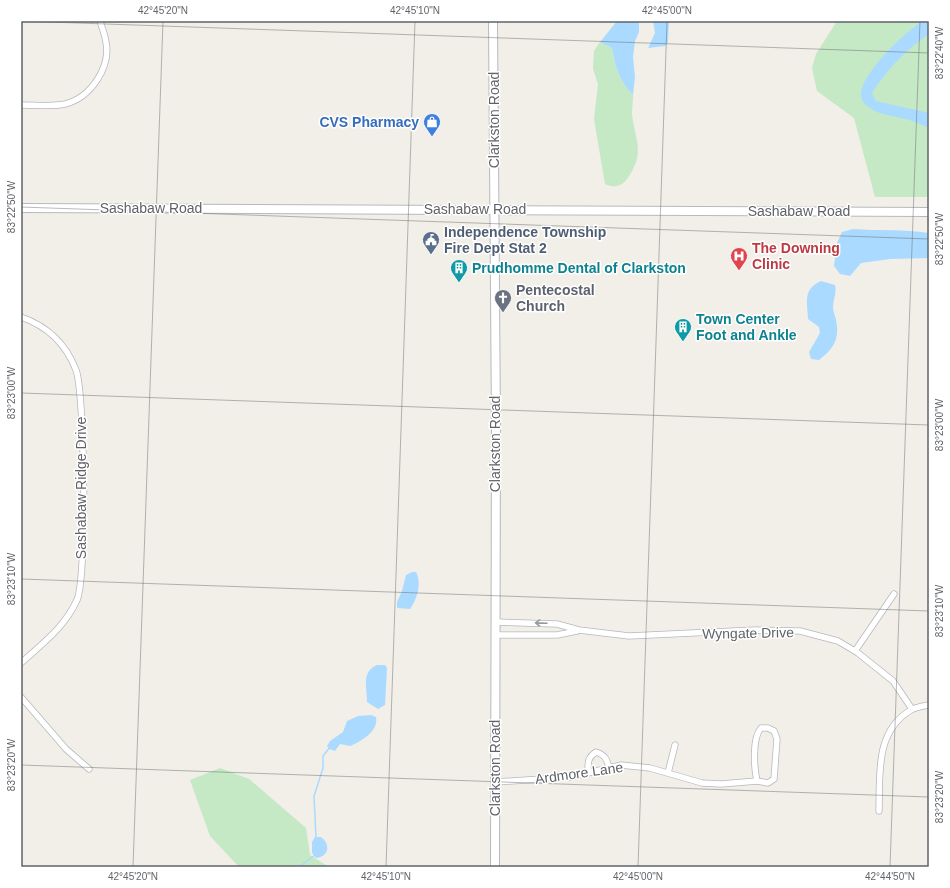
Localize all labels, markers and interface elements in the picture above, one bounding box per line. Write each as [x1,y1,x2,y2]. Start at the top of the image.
text: 42°45'20"N [138,5,188,16]
text: 42°45'10"N [390,5,440,16]
text: 42°45'00"N [642,5,692,16]
text: 83°22'40"W [934,26,945,79]
street label: Clarkston Road [486,72,502,168]
shop icon: CVS Pharmacy [422,112,442,137]
place label: CVS Pharmacy [319,114,419,130]
text: 83°22'50"W [6,180,17,233]
street label: Sashabaw Road [100,200,202,216]
street label: Sashabaw Road [424,201,526,217]
street label: Sashabaw Road [748,203,850,219]
text: 83°22'50"W [934,212,945,265]
place label: Independence Township Fire Dept Stat 2 [444,224,606,256]
public building icon: Independence Township Fire Dept Stat 2 [421,230,441,255]
place label: The Downing Clinic [752,240,840,272]
hospital icon: The Downing Clinic [729,246,749,271]
building icon: Prudhomme Dental of Clarkston [449,258,469,283]
place label: Prudhomme Dental of Clarkston [472,260,686,276]
place label: Pentecostal Church [516,282,595,314]
church icon: Pentecostal Church [493,288,513,313]
place label: Town Center Foot and Ankle [696,311,797,343]
building icon: Town Center Foot and Ankle [673,317,693,342]
text: 83°23'00"W [6,366,17,419]
street label: Clarkston Road [487,396,503,492]
text: 83°23'00"W [934,398,945,451]
street label: Sashabaw Ridge Drive [73,417,89,559]
text: 83°23'10"W [6,552,17,605]
text: 83°23'10"W [934,584,945,637]
one-way arrow [535,620,548,627]
street label: Wyngate Drive [702,624,794,642]
street label: Clarkston Road [487,720,503,816]
text: 83°23'20"W [6,738,17,791]
street label: Ardmore Lane [534,759,624,787]
text: 83°23'20"W [934,770,945,823]
text: 42°45'20"N [108,871,158,882]
text: 42°45'10"N [361,871,411,882]
text: 42°45'00"N [613,871,663,882]
text: 42°44'50"N [865,871,915,882]

